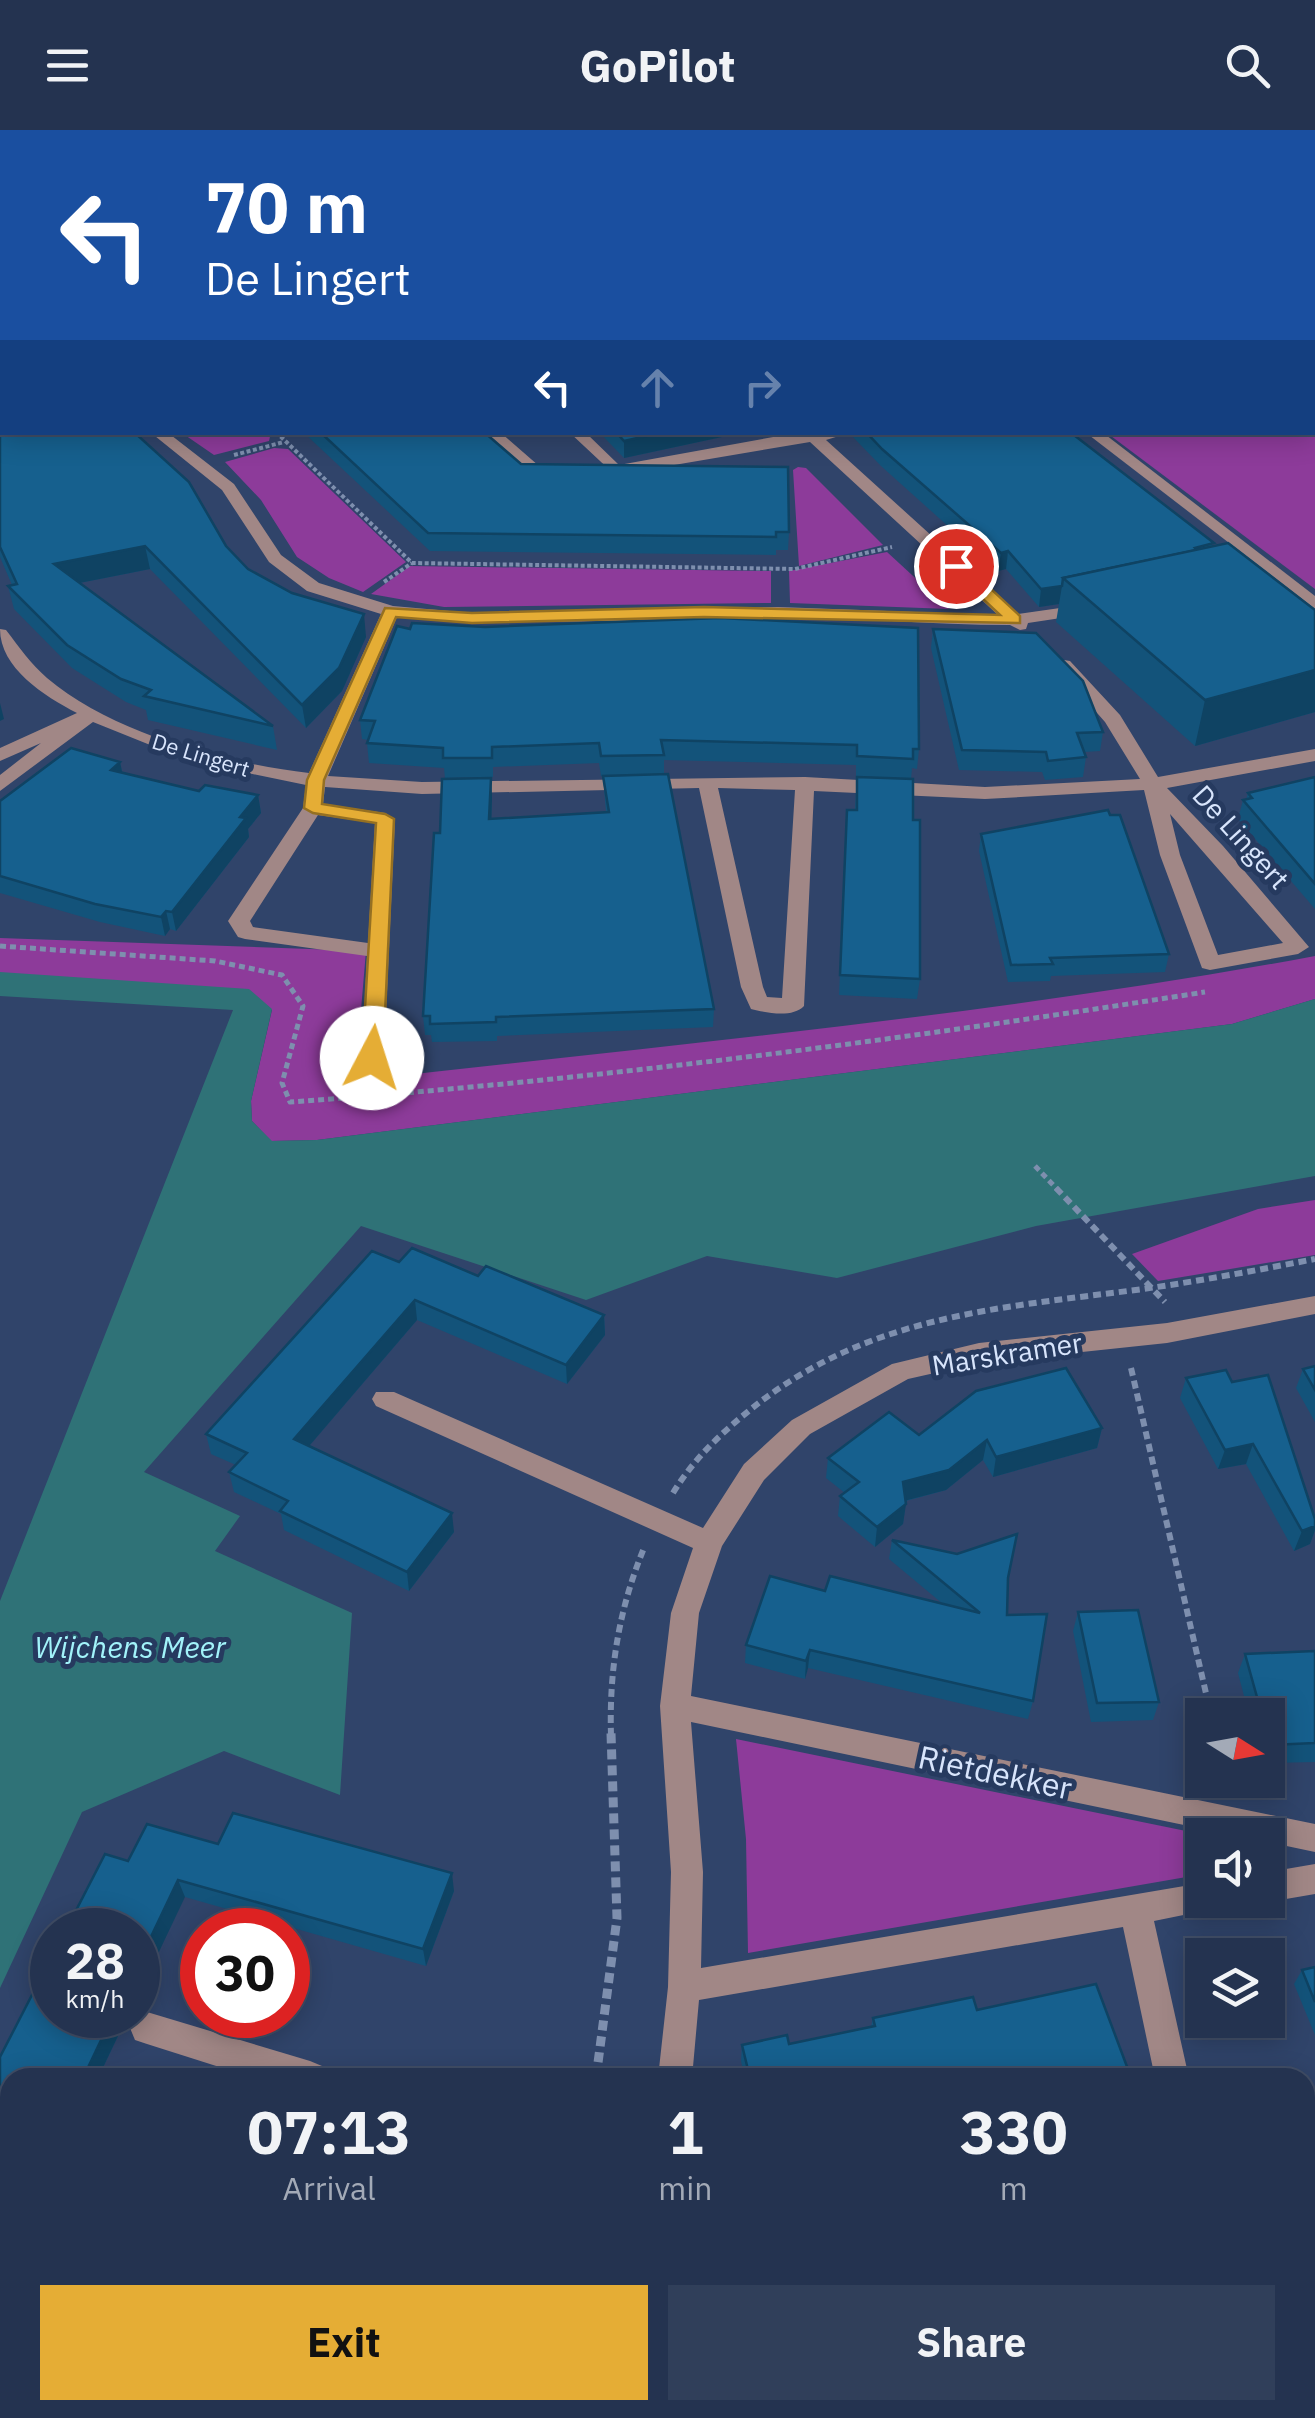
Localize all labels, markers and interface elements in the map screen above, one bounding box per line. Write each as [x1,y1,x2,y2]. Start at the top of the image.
text: GoPilot [579,36,736,94]
icon: menu [40,38,95,93]
icon: search [1220,38,1275,93]
text: 70 m [205,161,368,252]
icon: left [40,170,170,300]
text: De Lingert [205,249,411,307]
icon: left [525,360,580,415]
icon: ahead [630,360,685,415]
icon: right [735,360,790,415]
pin [914,524,999,609]
icon: arrive [929,539,984,594]
street label: De Lingert [149,726,253,783]
street label: De Lingert [1185,777,1298,897]
position arrow [320,1006,424,1110]
street label: Marskramer [929,1323,1085,1384]
water label: Wijchens Meer [34,1627,227,1666]
north arrow [1185,1698,1285,1798]
map controls [1185,1698,1285,2038]
street label: Rietdekker [915,1735,1076,1809]
button: sound [1185,1818,1285,1918]
speed limit sign: 30 [180,1908,310,2038]
text: 28 [65,1928,125,1993]
button: layers [1185,1938,1285,2038]
text: km/h [66,1982,124,2015]
text: 07:13 [247,2092,411,2171]
text: 1 [667,2092,703,2171]
text: 330 [960,2092,1068,2171]
text: Arrival [283,2167,376,2209]
text: min [658,2167,712,2209]
text: m [1000,2167,1028,2209]
button: Exit [40,2285,648,2400]
button: Share [668,2285,1275,2400]

